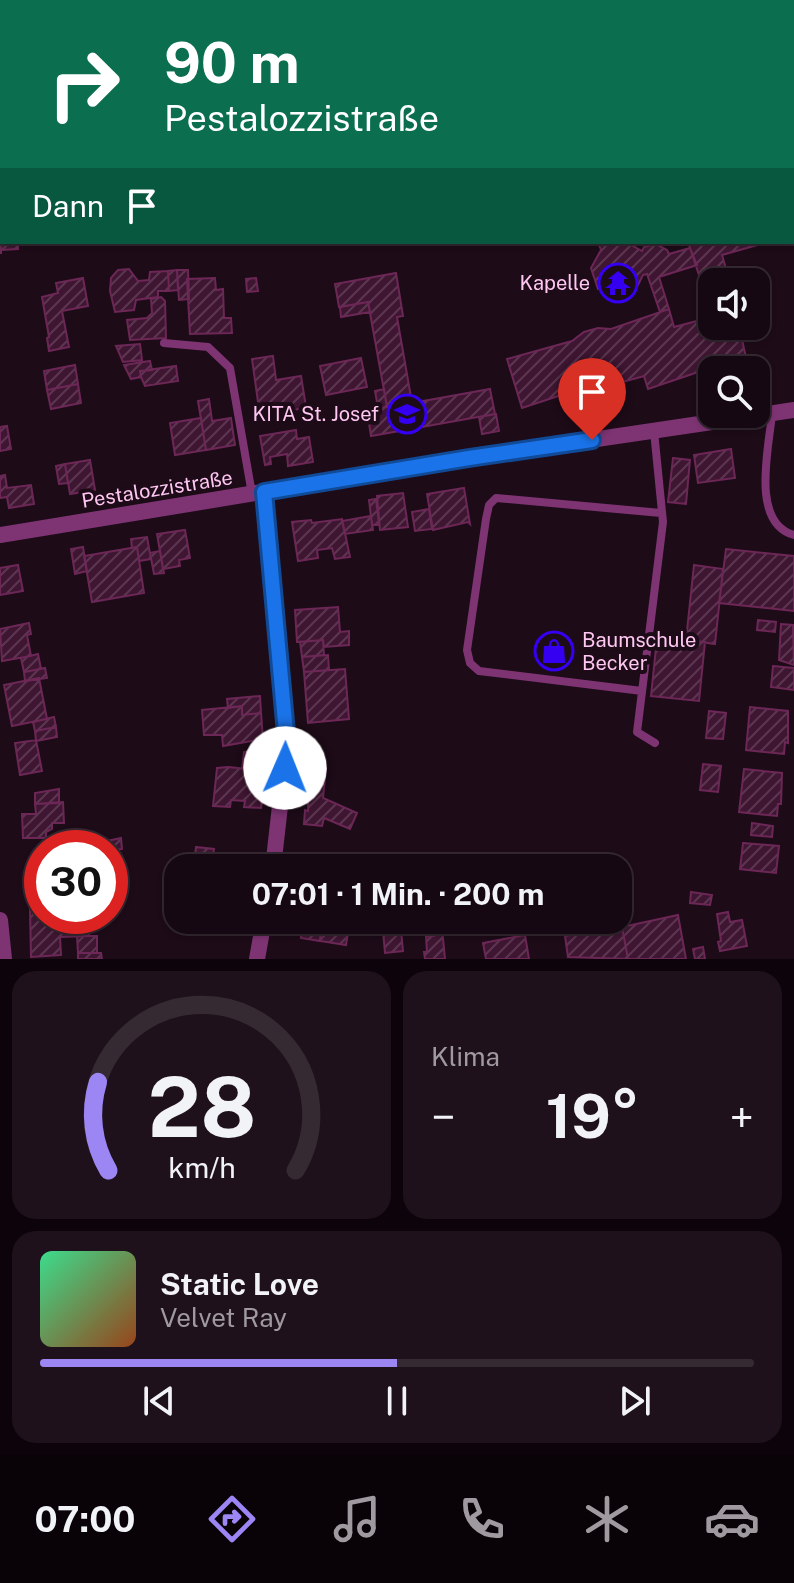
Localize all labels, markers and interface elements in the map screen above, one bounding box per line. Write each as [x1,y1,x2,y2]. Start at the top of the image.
text: 90 m [164,30,300,96]
icon: right [32,32,136,136]
text: Pestalozzistraße [164,97,439,139]
icon: arrive [120,184,164,228]
text: Dann [32,188,104,224]
temple icon: Kapelle [597,262,639,304]
map controls [698,268,770,428]
button: sound [698,268,770,340]
place label: Kapelle [520,271,590,295]
button: search [698,356,770,428]
pin [558,358,626,440]
icon: arrive [570,370,614,414]
school or university icon: KITA St. Josef [386,393,428,435]
place label: KITA St. Josef [253,402,379,426]
street label: Pestalozzistraße [80,465,234,513]
place label: Baumschule Becker [582,628,696,675]
shop icon: Baumschule Becker [533,630,575,672]
position arrow [243,726,327,810]
speed limit sign: 30 [24,830,128,934]
text: 07:01 · 1 Min. · 200 m [252,876,544,912]
text: Klima [431,1041,500,1072]
text: 28 [147,1058,256,1156]
text: 19° [546,1081,639,1152]
text: − [431,1091,455,1143]
text: + [730,1091,754,1143]
text: km/h [168,1151,235,1184]
text: Static Love [160,1266,319,1302]
text: Velvet Ray [160,1302,287,1333]
icon: previous [137,1379,181,1423]
icon: pause [375,1379,419,1423]
icon: next [613,1379,657,1423]
icon: directions [204,1491,260,1547]
icon: music [329,1491,385,1547]
icon: phone [454,1491,510,1547]
icon: climate [579,1491,635,1547]
icon: car [704,1491,760,1547]
text: 07:00 [34,1498,136,1540]

